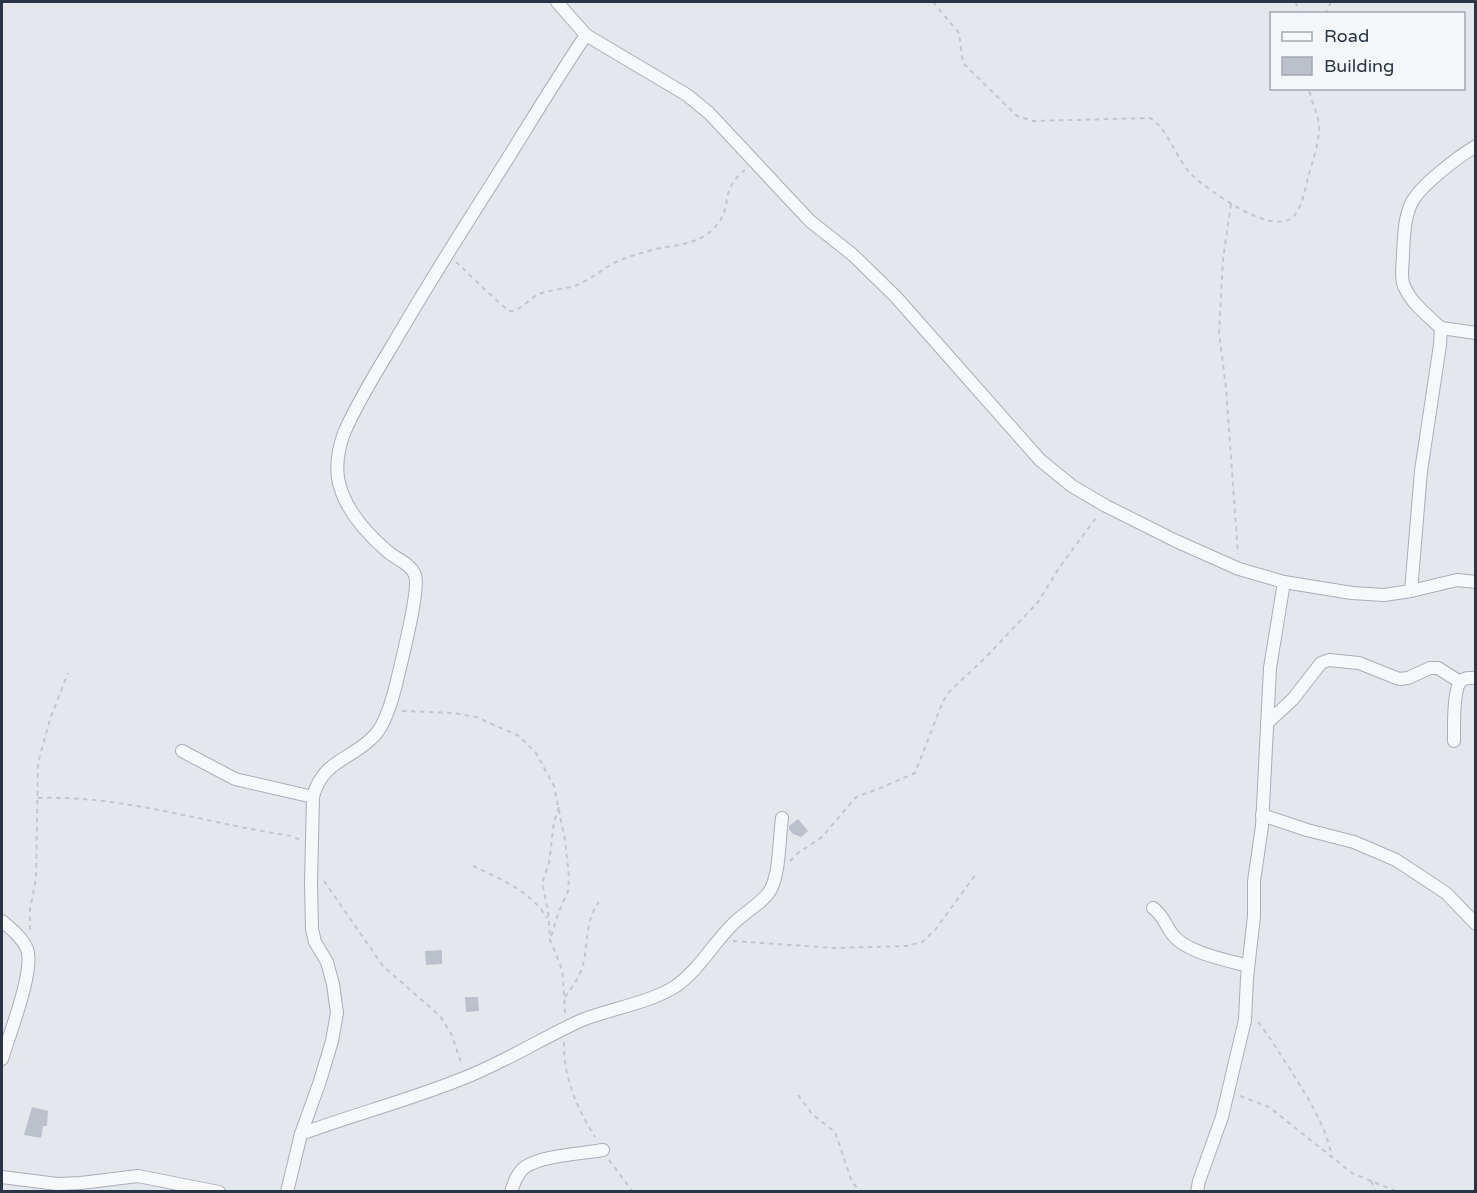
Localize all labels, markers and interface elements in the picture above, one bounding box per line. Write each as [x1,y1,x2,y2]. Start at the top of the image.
legend [1270,12,1465,90]
text: Road [1324,25,1369,47]
text: Building [1324,55,1394,77]

